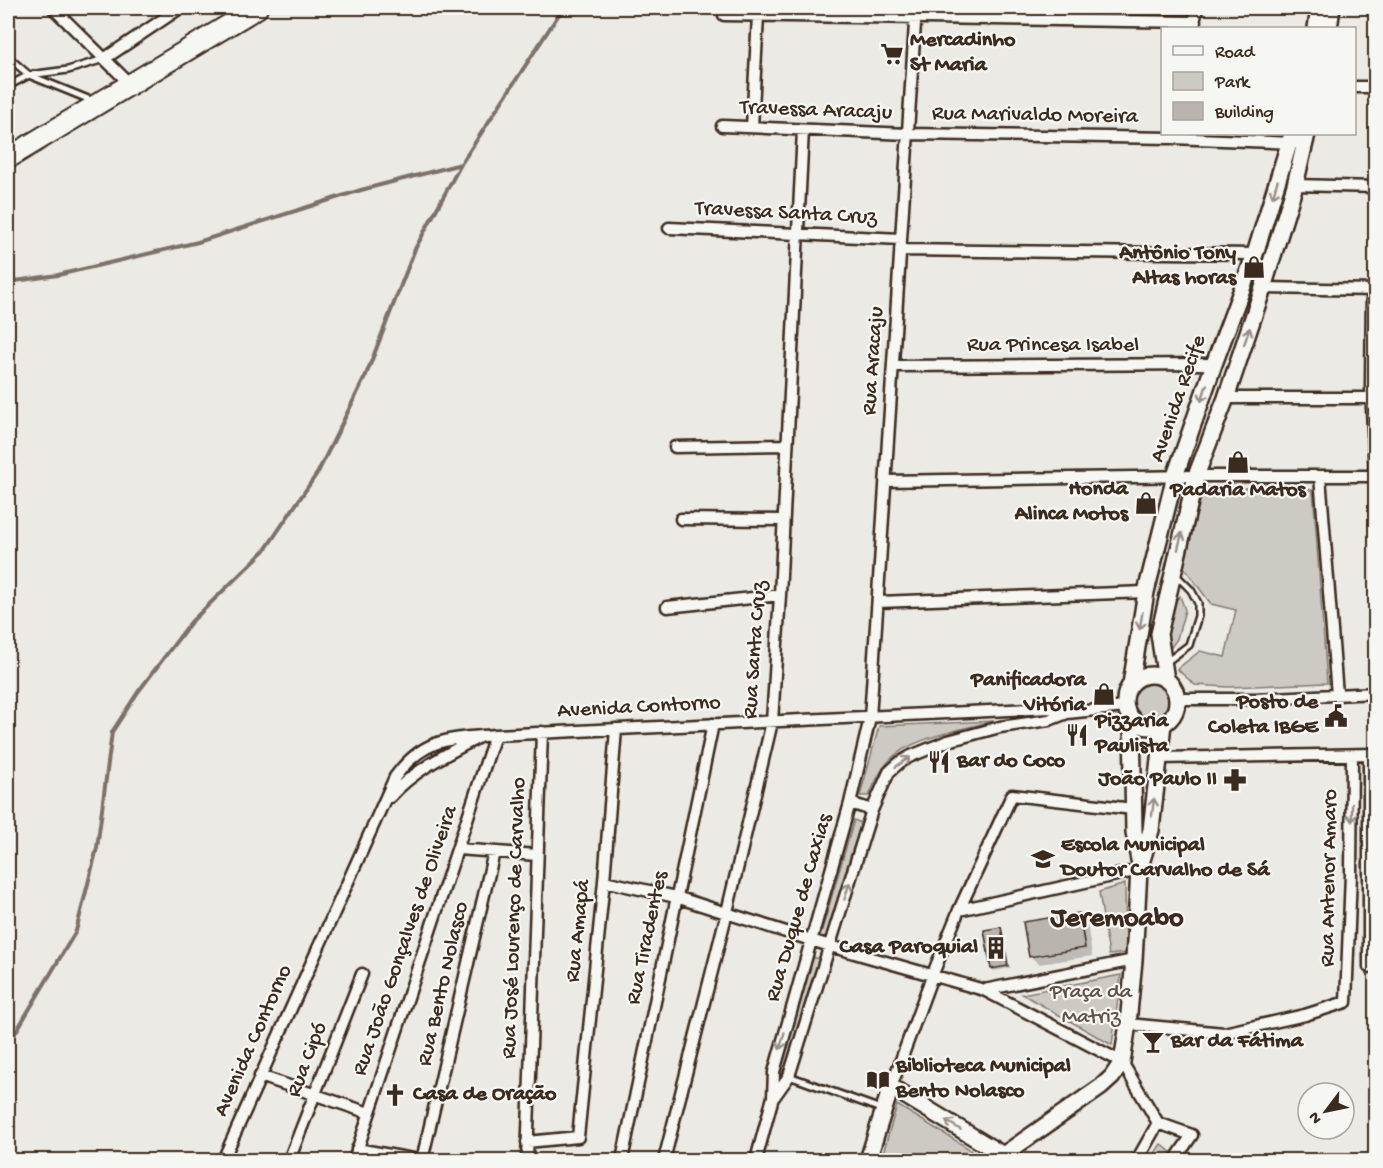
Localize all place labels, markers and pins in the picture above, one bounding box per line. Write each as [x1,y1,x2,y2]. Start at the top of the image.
place label: Mercadinho St Maria [910,28,1016,79]
supermarket icon: Mercadinho St Maria [879,41,905,67]
place label: Antônio Tony Altas horas [1118,241,1238,292]
shop icon: Antônio Tony Altas horas [1241,254,1267,280]
shop icon: Padaria Matos [1225,449,1251,475]
place label: Honda Alinca Motos [1014,477,1130,528]
place label: Padaria Matos [1169,478,1308,504]
shop icon: Honda Alinca Motos [1133,490,1159,516]
place label: Panificadora Vitória [970,668,1088,719]
shop icon: Panificadora Vitória [1091,681,1117,707]
place label: Posto de Coleta IBGE [1207,690,1319,741]
public building icon: Posto de Coleta IBGE [1323,703,1349,729]
place label: Pizzaria Paulista [1094,709,1170,760]
restaurant icon: Pizzaria Paulista [1064,722,1090,748]
restaurant icon: Bar do Coco [926,749,952,775]
place label: Bar do Coco [956,749,1066,775]
place label: João Paulo II [1097,767,1217,793]
pharmacy icon: João Paulo II [1222,767,1248,793]
place label: Escola Municipal Doutor Carvalho de Sá [1059,833,1271,884]
school or university icon: Escola Municipal Doutor Carvalho de Sá [1030,846,1056,872]
place label: Casa Paroquial [838,935,978,961]
building icon: Casa Paroquial [983,935,1009,961]
bar icon: Bar da Fátima [1140,1029,1166,1055]
place label: Bar da Fátima [1170,1029,1305,1055]
place label: Biblioteca Municipal Bento Nolasco [895,1054,1071,1105]
library icon: Biblioteca Municipal Bento Nolasco [865,1067,891,1093]
church icon: Casa de Oração [382,1082,408,1108]
place label: Casa de Oração [412,1082,557,1108]

